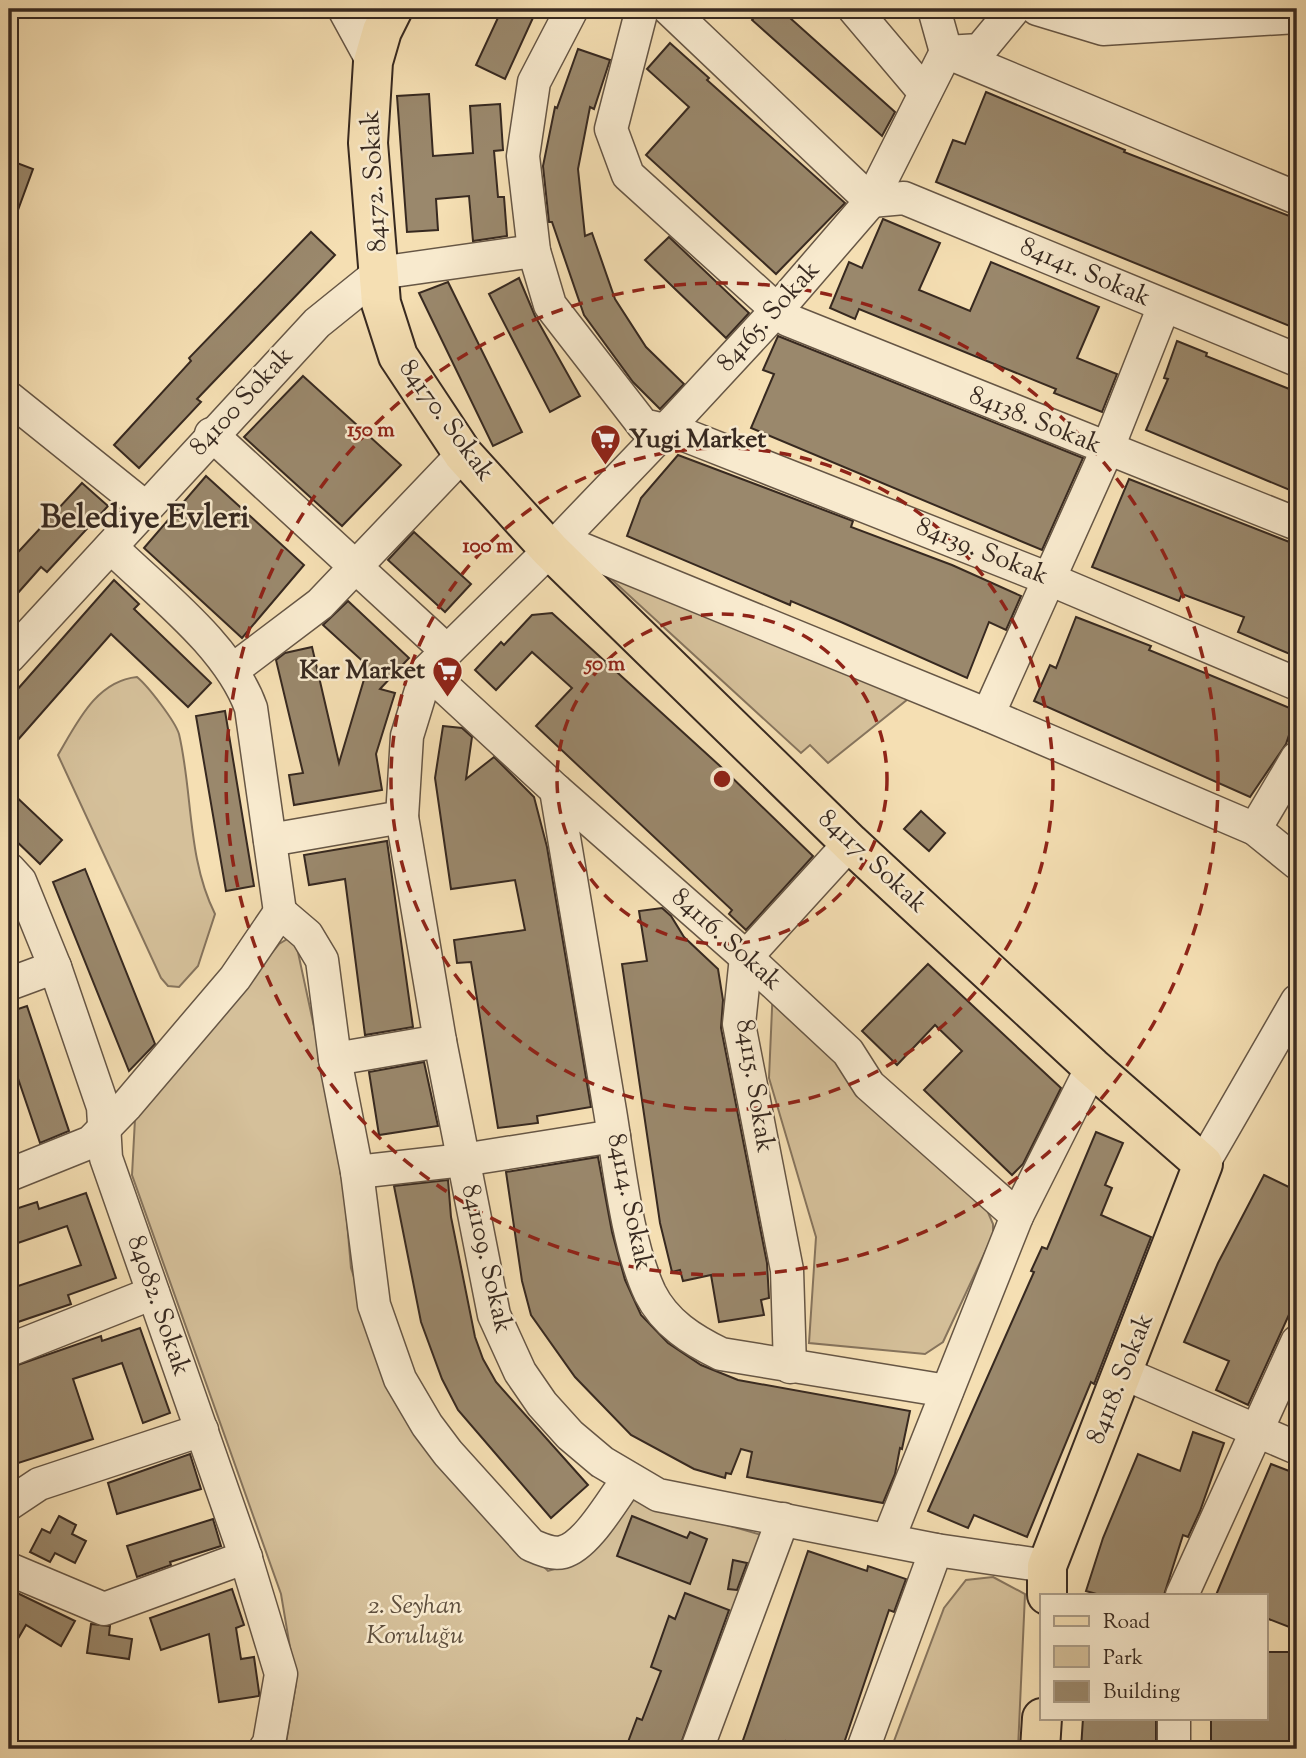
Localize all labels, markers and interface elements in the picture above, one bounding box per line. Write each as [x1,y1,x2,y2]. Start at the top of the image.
street label: 84172. Sokak [353,109,397,253]
street label: 84141. Sokak [1014,229,1156,317]
street label: 84165. Sokak [709,253,829,381]
street label: 84100 Sokak [182,339,302,465]
street label: 84170. Sokak [389,353,503,489]
street label: 84138. Sokak [963,378,1107,464]
text: 150 m [347,416,395,446]
place label: Yugi Market [629,422,766,459]
supermarket icon: Yugi Market [589,423,623,467]
district label: Belediye Evleri [40,495,250,543]
street label: 84139. Sokak [910,509,1054,595]
text: 100 m [463,532,514,562]
text: 50 m [583,650,626,680]
place label: Kar Market [300,653,425,690]
supermarket icon: Kar Market [431,654,465,698]
centre of rings [710,767,734,791]
street label: 84117. Sokak [809,802,935,922]
street label: 84116. Sokak [662,880,790,1000]
street label: 84115. Sokak [725,1017,783,1155]
street label: 84114. Sokak [596,1130,662,1274]
street label: 841109. Sokak [451,1181,521,1337]
street label: 84082. Sokak [117,1231,199,1381]
street label: 84118. Sokak [1078,1308,1164,1450]
park label: 2. Seyhan Koruluğu [366,1588,464,1655]
legend [1040,1594,1268,1720]
text: Road [1103,1608,1150,1638]
text: Park [1103,1644,1144,1674]
text: Building [1103,1678,1180,1708]

